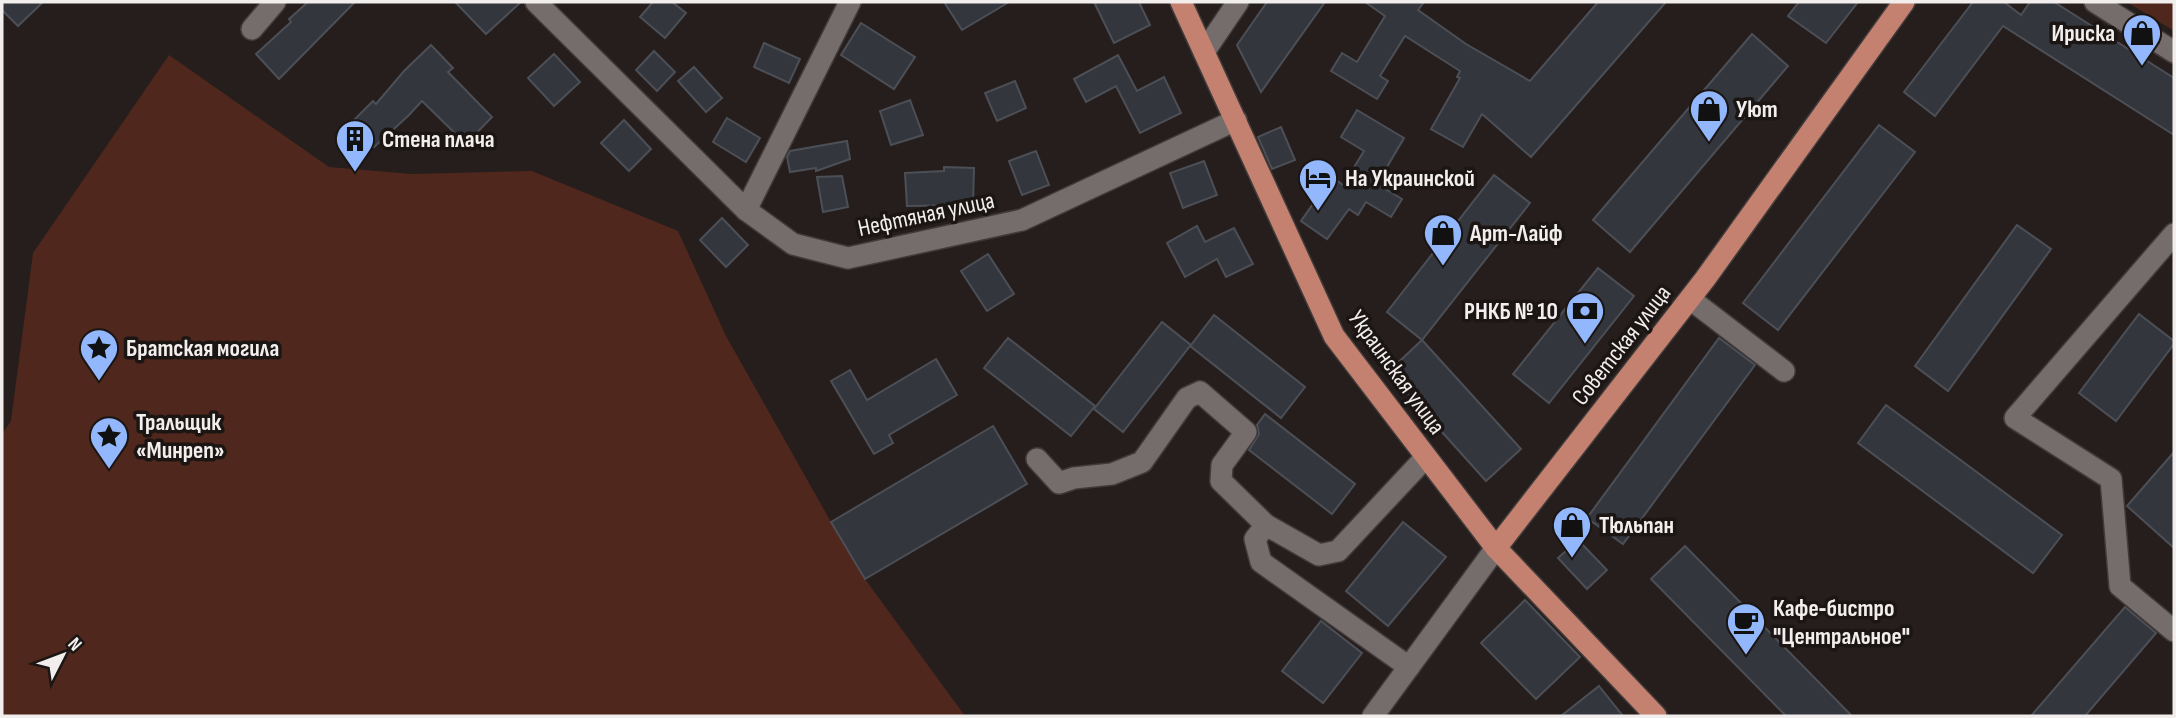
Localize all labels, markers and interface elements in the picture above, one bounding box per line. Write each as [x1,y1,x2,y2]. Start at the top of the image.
shop icon: Ириска [2121,12,2163,67]
place label: Ириска [2051,19,2115,48]
shop icon: Уют [1688,88,1730,143]
place label: Уют [1736,95,1778,124]
building icon: Стена плача [334,118,376,173]
place label: Стена плача [382,125,495,154]
hotel icon: На Украинской [1297,157,1339,212]
place label: На Украинской [1345,164,1475,193]
street label: Нефтяная улица [855,186,997,243]
shop icon: Арт-Лайф [1422,212,1464,267]
place label: Арт-Лайф [1469,219,1563,248]
street label: Советская улица [1566,280,1677,411]
bank icon: РНКБ № 10 [1564,290,1606,345]
place label: РНКБ № 10 [1464,297,1558,326]
street label: Украинская улица [1342,305,1451,440]
place icon: Братская могила [78,327,120,382]
place label: Братская могила [126,334,279,363]
place label: Тральщик «Минреп» [136,408,225,465]
place icon: Тральщик «Минреп» [88,415,130,470]
shop icon: Тюльпан [1551,504,1593,559]
place label: Тюльпан [1599,511,1674,540]
place label: Кафе‐бистро "Центральное" [1773,594,1910,651]
cafe icon: Кафе‐бистро "Центральное" [1725,601,1767,656]
north arrow [28,620,98,690]
text: N [63,633,86,656]

